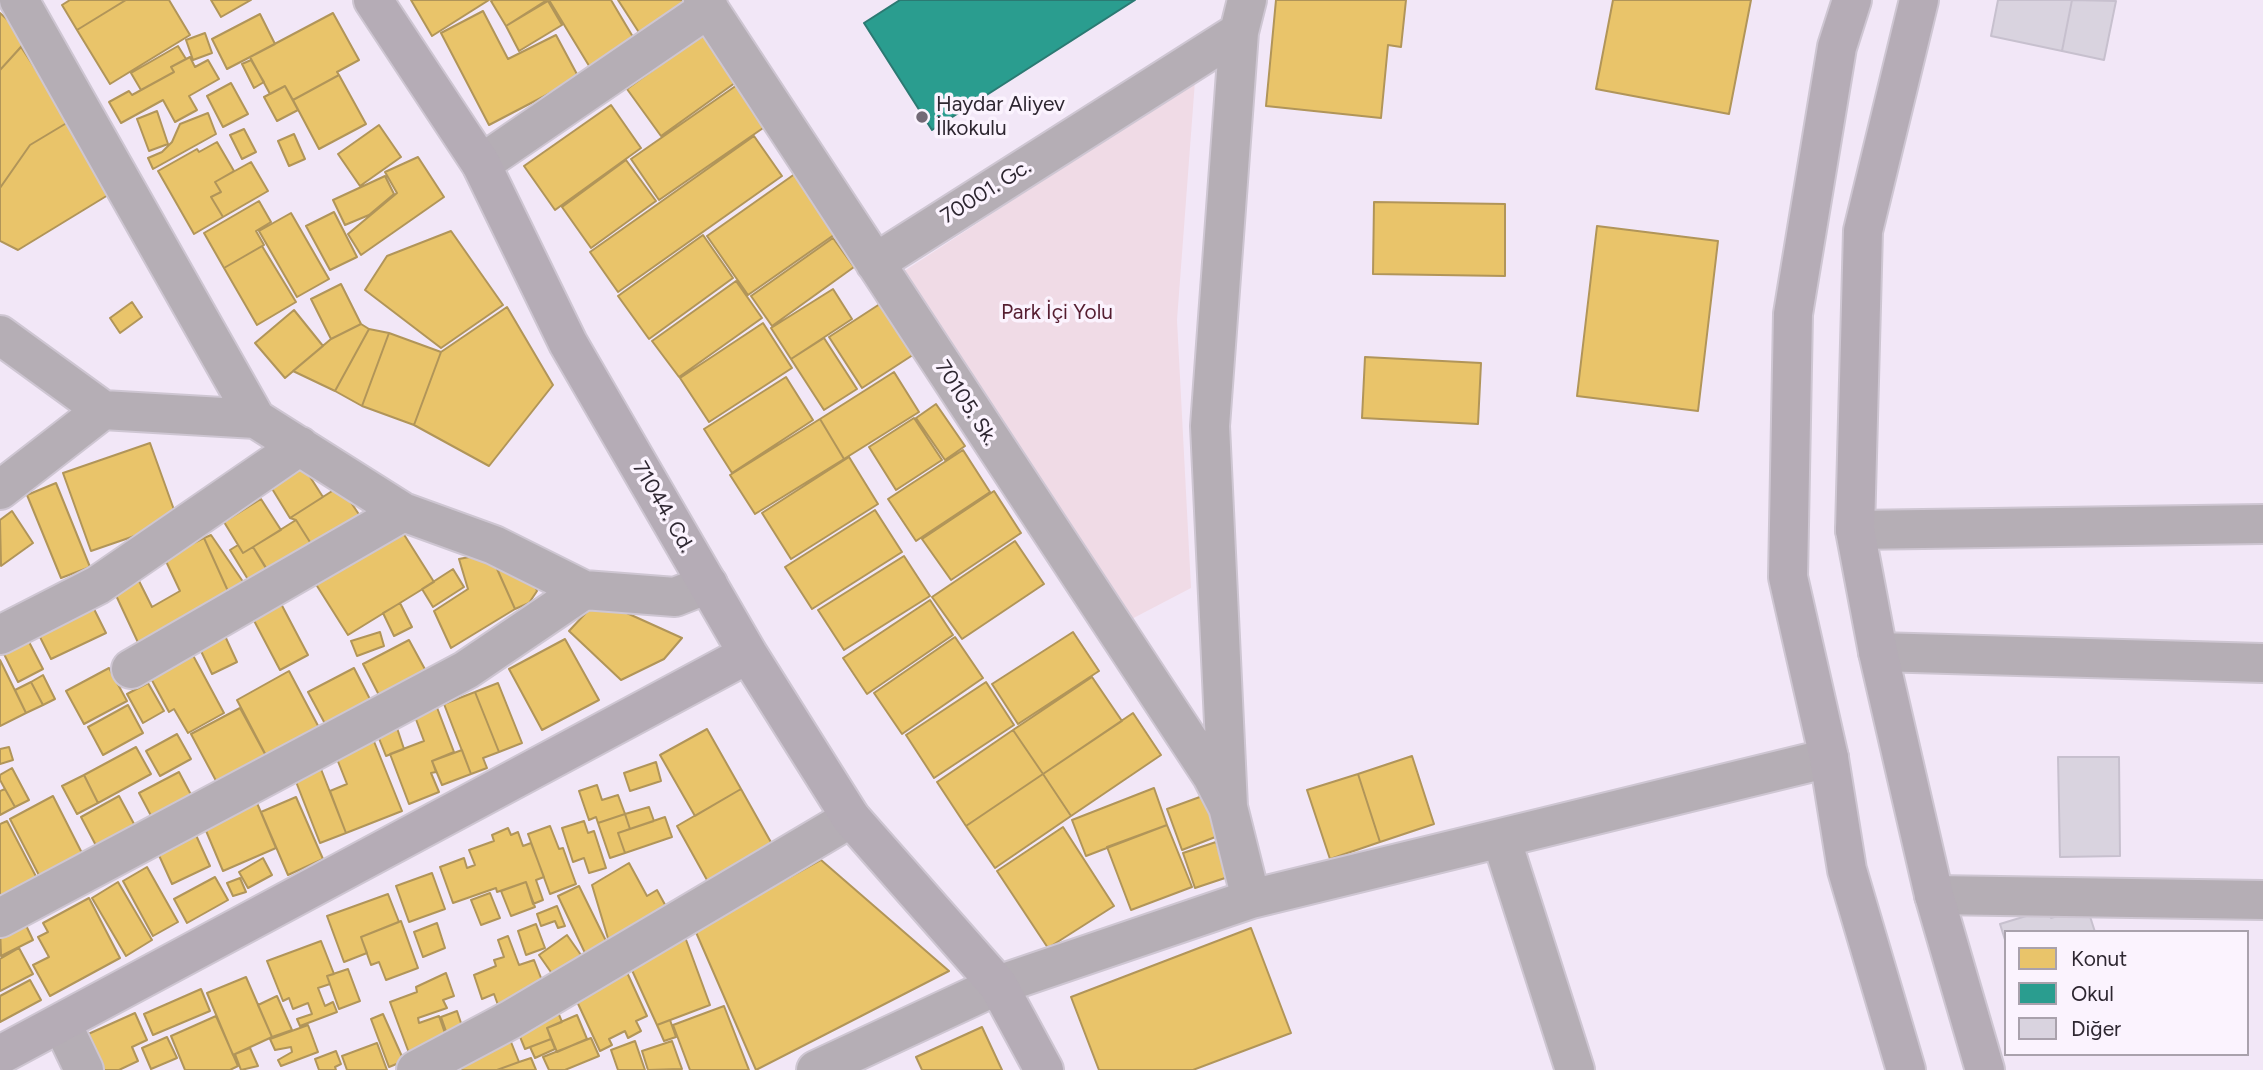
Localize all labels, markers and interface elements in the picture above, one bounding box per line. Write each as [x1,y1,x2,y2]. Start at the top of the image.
place label: Haydar Aliyev İlkokulu [936,92,1065,142]
marker: Haydar Aliyev İlkokulu [914,109,930,125]
street label: 70001. Gc. [936,154,1036,230]
park label: Park İçi Yolu [1001,300,1113,326]
street label: 70105. Sk. [929,356,1003,450]
street label: 71044. Cd. [627,457,699,557]
legend [2004,930,2249,1056]
text: Konut [2071,946,2127,971]
text: Okul [2071,981,2114,1006]
text: Diğer [2071,1016,2121,1041]

